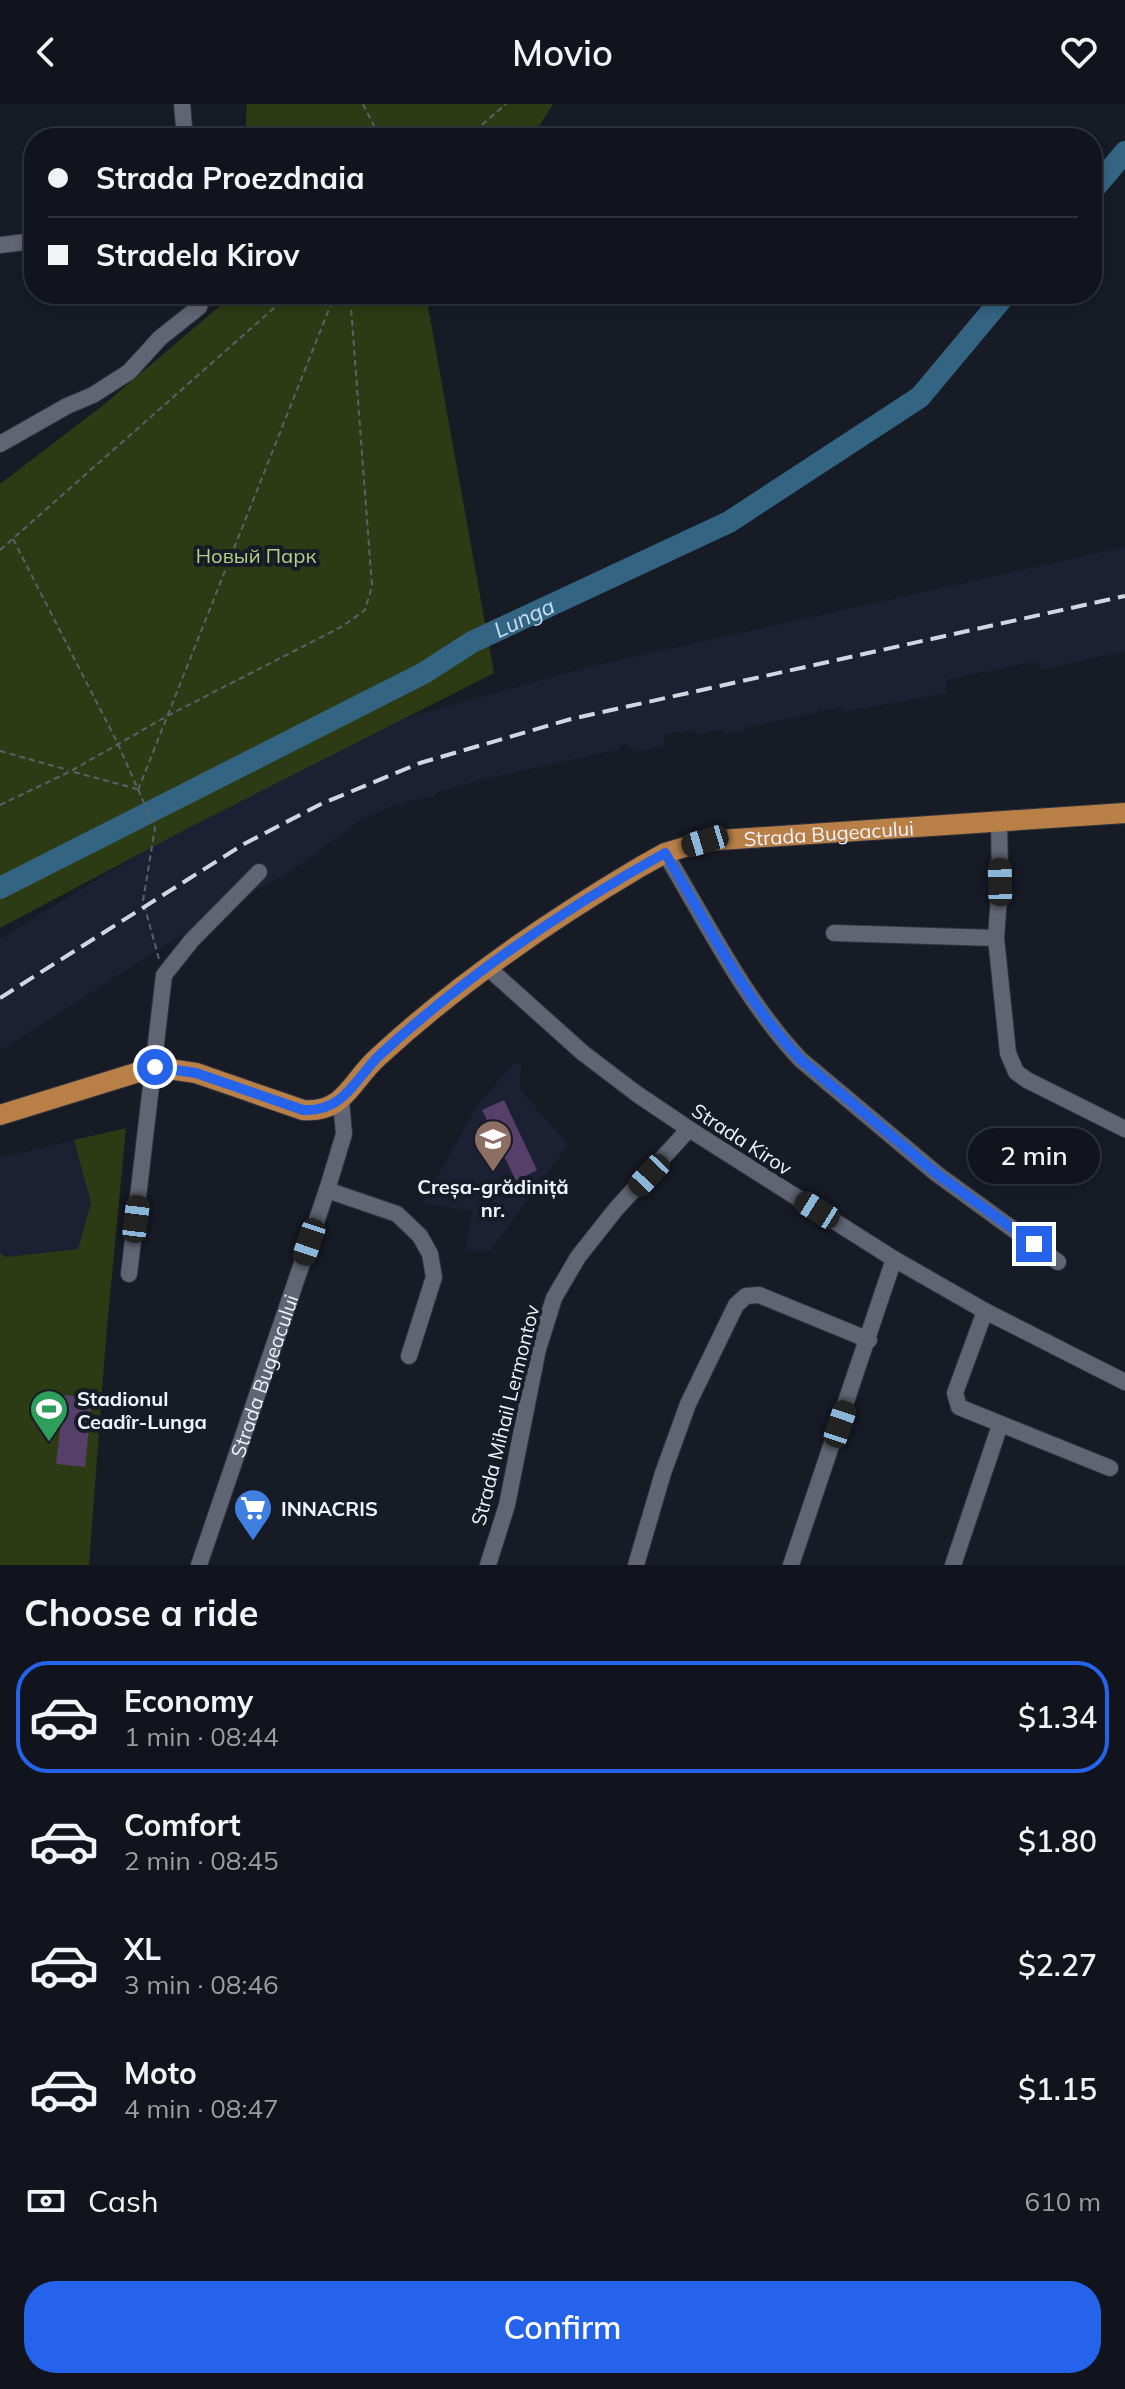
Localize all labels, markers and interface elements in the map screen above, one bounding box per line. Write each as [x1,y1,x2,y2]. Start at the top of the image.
icon: back [24,30,68,74]
text: Movio [512,30,613,75]
icon: heart [1057,30,1101,74]
text: Strada Proezdnaia [96,159,365,197]
text: Stradela Kirov [96,236,300,274]
park label: Новый Парк [196,543,317,568]
water label: Lunga [489,591,559,644]
street label: Strada Bugeacului [743,815,915,851]
car [679,823,731,859]
car [988,858,1012,906]
route start [137,1049,173,1085]
street label: Strada Kirov [687,1097,797,1181]
school or university icon: Creșa-grădiniță nr. [472,1118,514,1173]
callout: 2 min [968,1128,1100,1184]
text: 2 min [1000,1139,1068,1172]
car [624,1149,674,1201]
place label: Creșa-grădiniță nr. [417,1174,569,1222]
car [790,1187,844,1233]
car [121,1194,151,1244]
car [290,1215,328,1269]
route end [1016,1226,1052,1262]
street label: Strada Bugeacului [224,1291,303,1460]
street label: Strada Mihail Lermontov [465,1302,545,1528]
place label: Stadionul Ceadîr-Lunga [77,1386,207,1434]
sports icon: Stadionul Ceadîr-Lunga [28,1388,70,1443]
car [821,1397,859,1451]
supermarket icon: INNACRIS [232,1487,274,1542]
place label: INNACRIS [281,1496,378,1521]
text: Choose a ride [24,1590,258,1635]
icon: car [28,1681,100,1753]
text: Economy [124,1682,253,1720]
text: $1.34 [1018,1698,1097,1736]
text: 1 min · 08:44 [124,1720,279,1753]
icon: car [28,1805,100,1877]
text: Comfort [124,1806,241,1844]
text: $1.80 [1018,1822,1097,1860]
text: 2 min · 08:45 [124,1844,279,1877]
icon: car [28,1929,100,2001]
text: XL [124,1930,161,1968]
text: $2.27 [1018,1946,1097,1984]
text: 3 min · 08:46 [124,1968,279,2001]
icon: car [28,2053,100,2125]
text: Moto [124,2054,197,2092]
text: $1.15 [1018,2070,1097,2108]
text: 4 min · 08:47 [124,2092,279,2125]
icon: cash [24,2179,68,2223]
text: Cash [88,2182,159,2220]
text: 610 m [1025,2185,1101,2218]
button: Confirm [24,2281,1101,2373]

